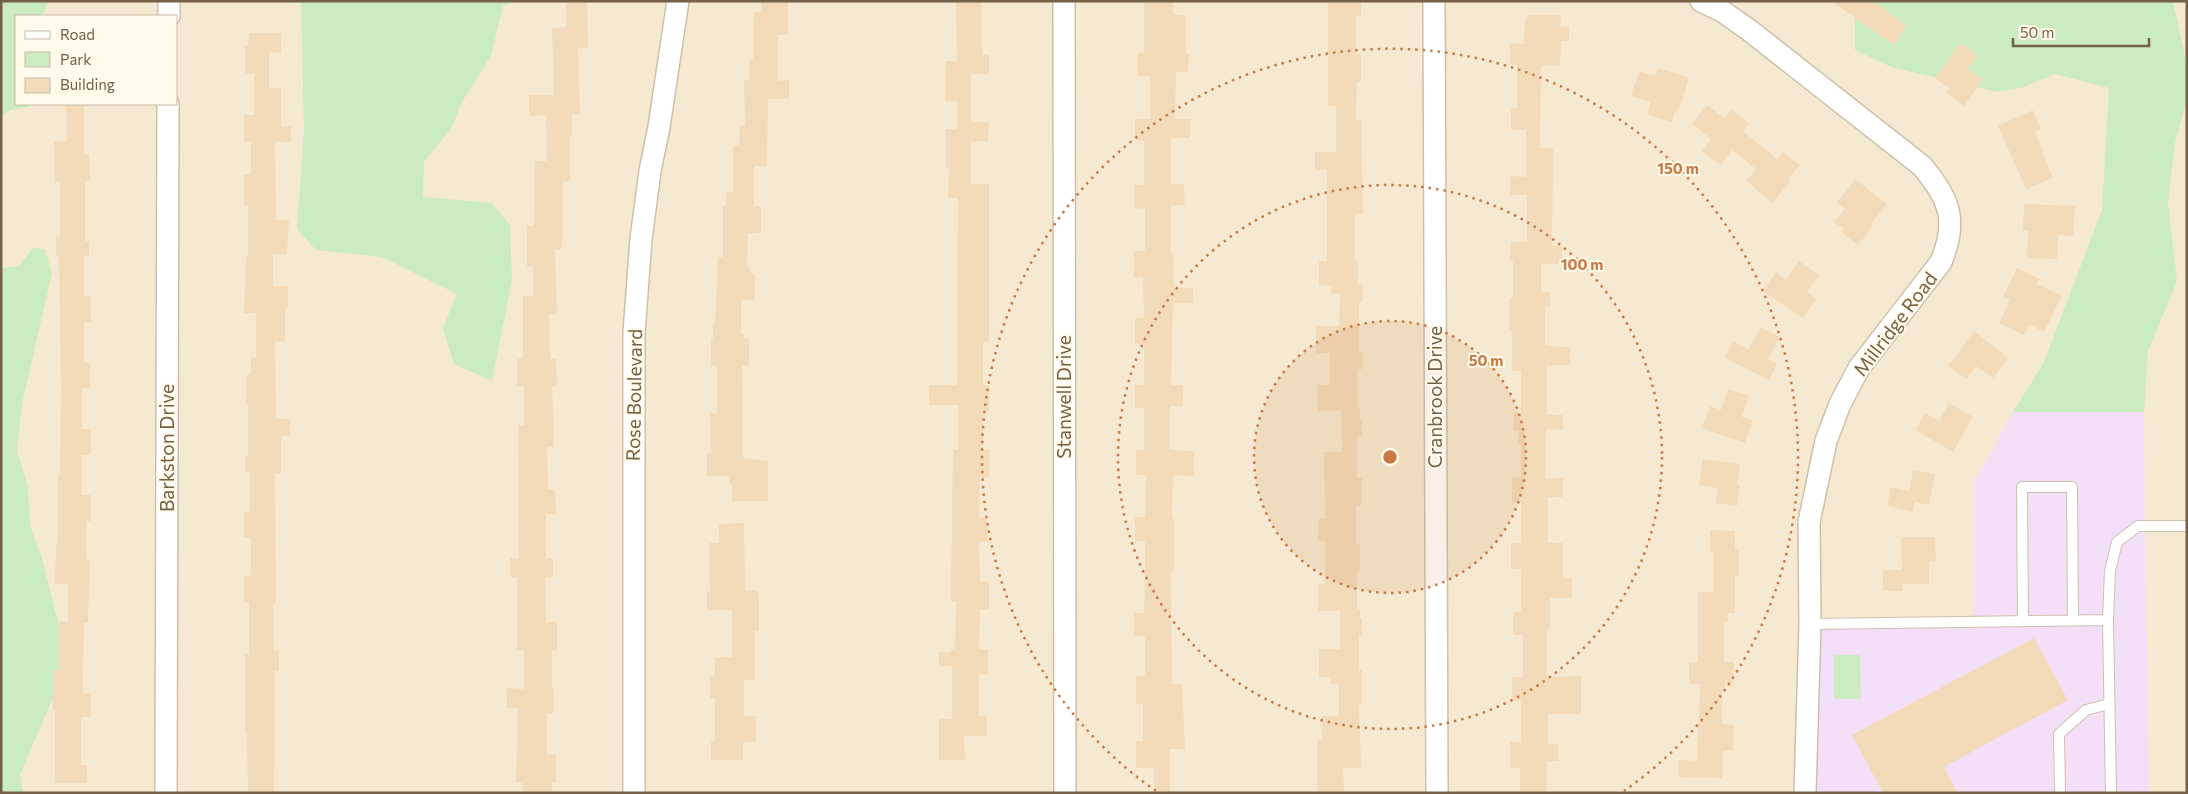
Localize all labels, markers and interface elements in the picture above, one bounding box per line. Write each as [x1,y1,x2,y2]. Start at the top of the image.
legend [15,15,178,105]
scale bar [2013,15,2149,47]
text: 50 m [2020,23,2054,41]
text: Road [60,25,95,43]
text: Park [60,50,91,68]
text: Building [60,75,115,93]
text: 150 m [1657,159,1699,177]
text: 100 m [1561,255,1603,273]
street label: Millridge Road [1848,267,1941,380]
street label: Cranbrook Drive [1423,326,1446,468]
street label: Rose Boulevard [621,329,646,461]
street label: Stanwell Drive [1052,335,1075,459]
text: 50 m [1469,351,1503,369]
street label: Barkston Drive [155,384,178,512]
centre of rings [1381,448,1399,466]

